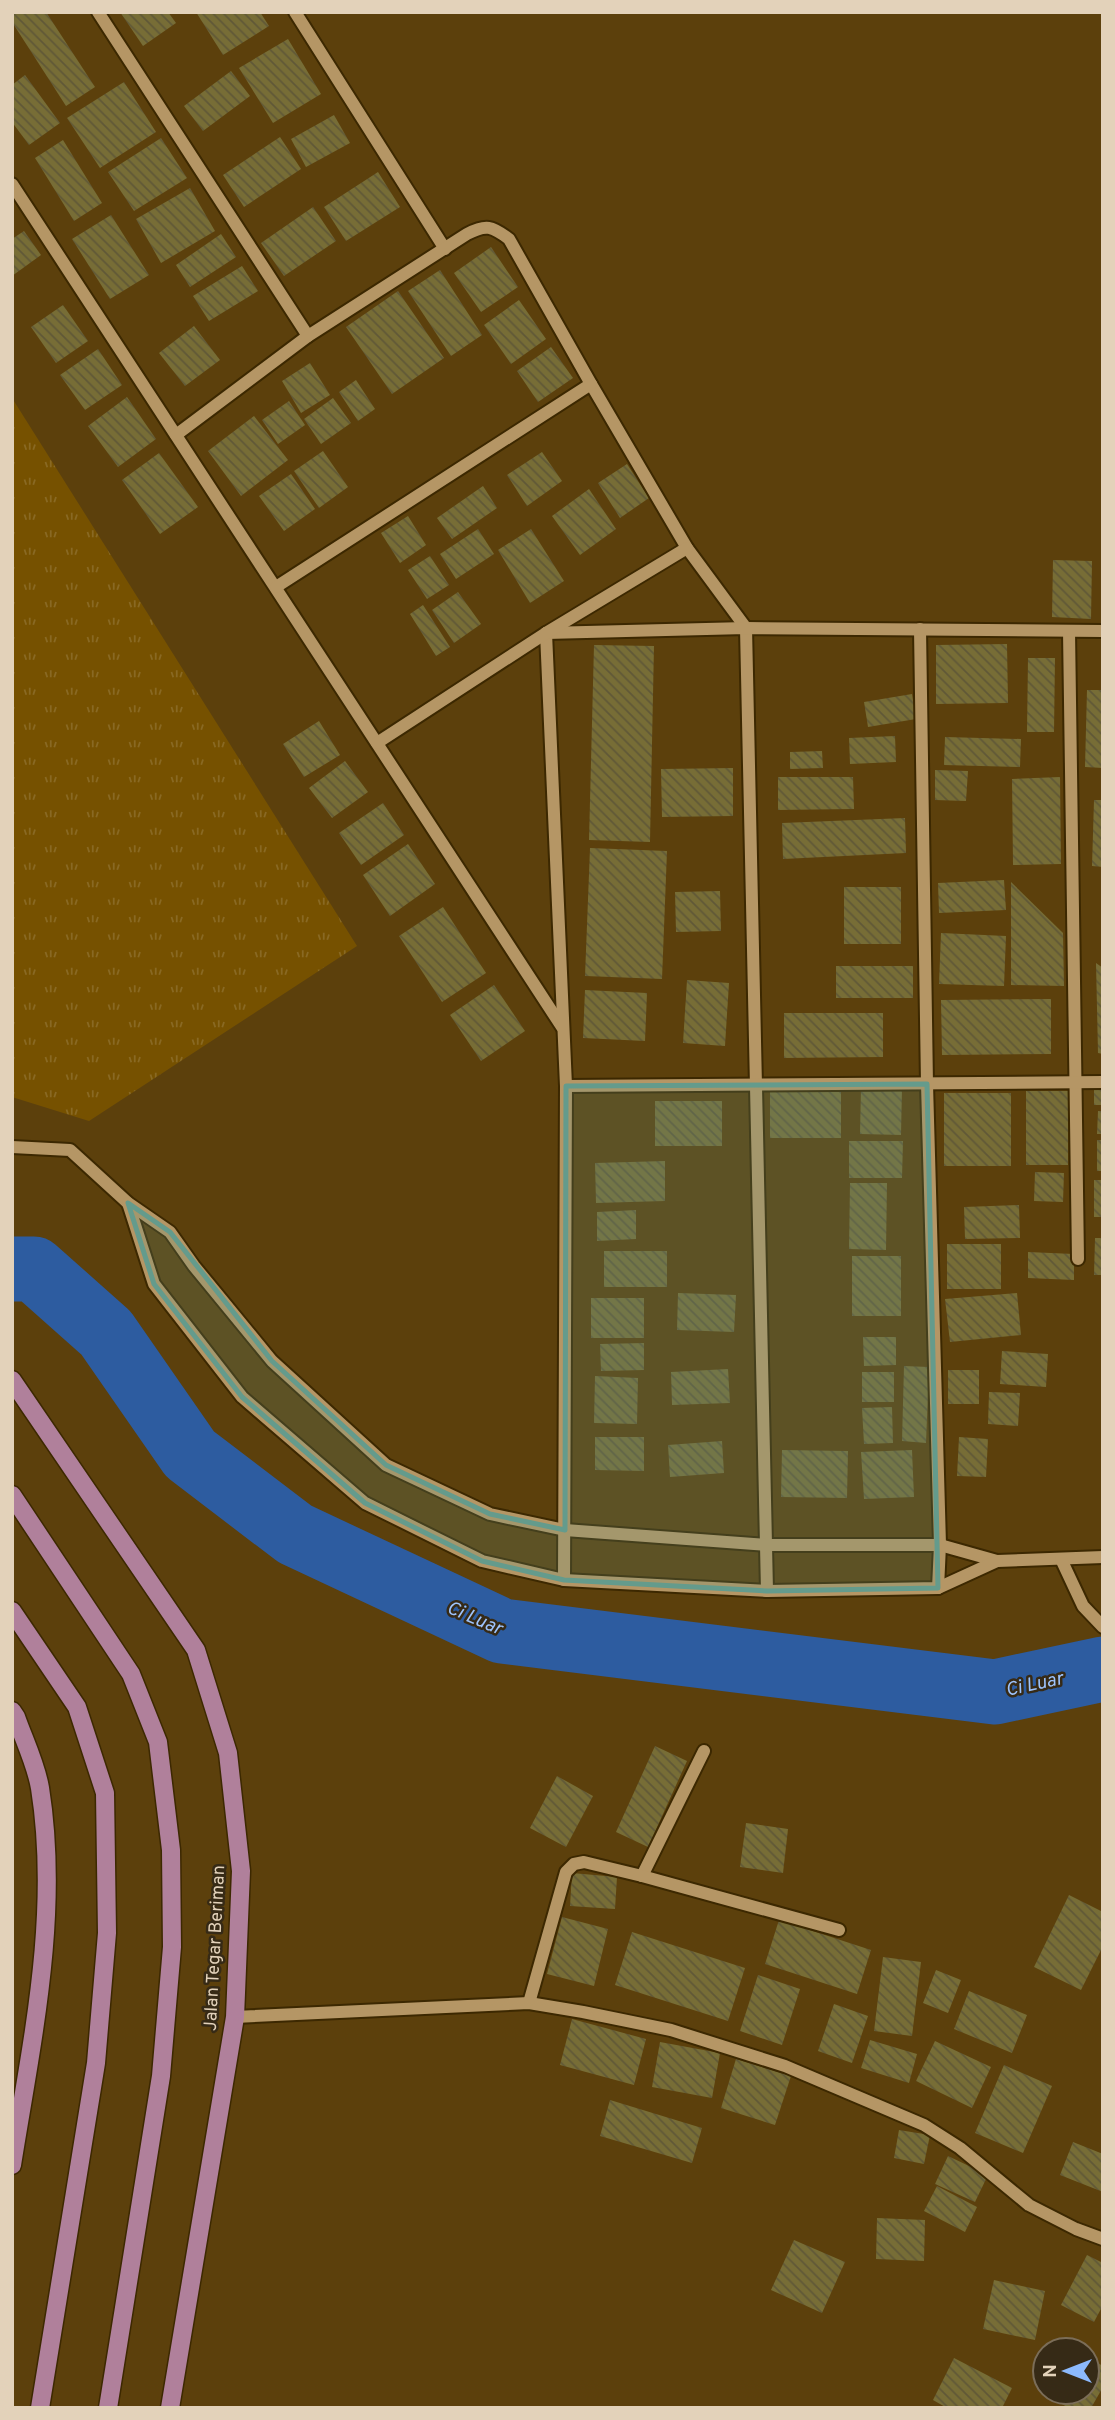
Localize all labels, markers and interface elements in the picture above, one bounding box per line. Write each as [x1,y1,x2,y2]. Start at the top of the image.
water label: Ci Luar [443,1596,507,1642]
water label: Ci Luar [1003,1667,1067,1703]
street label: Jalan Tegar Beriman [200,1865,231,2032]
north arrow [1031,2336,1101,2406]
text: N [1039,2364,1063,2378]

